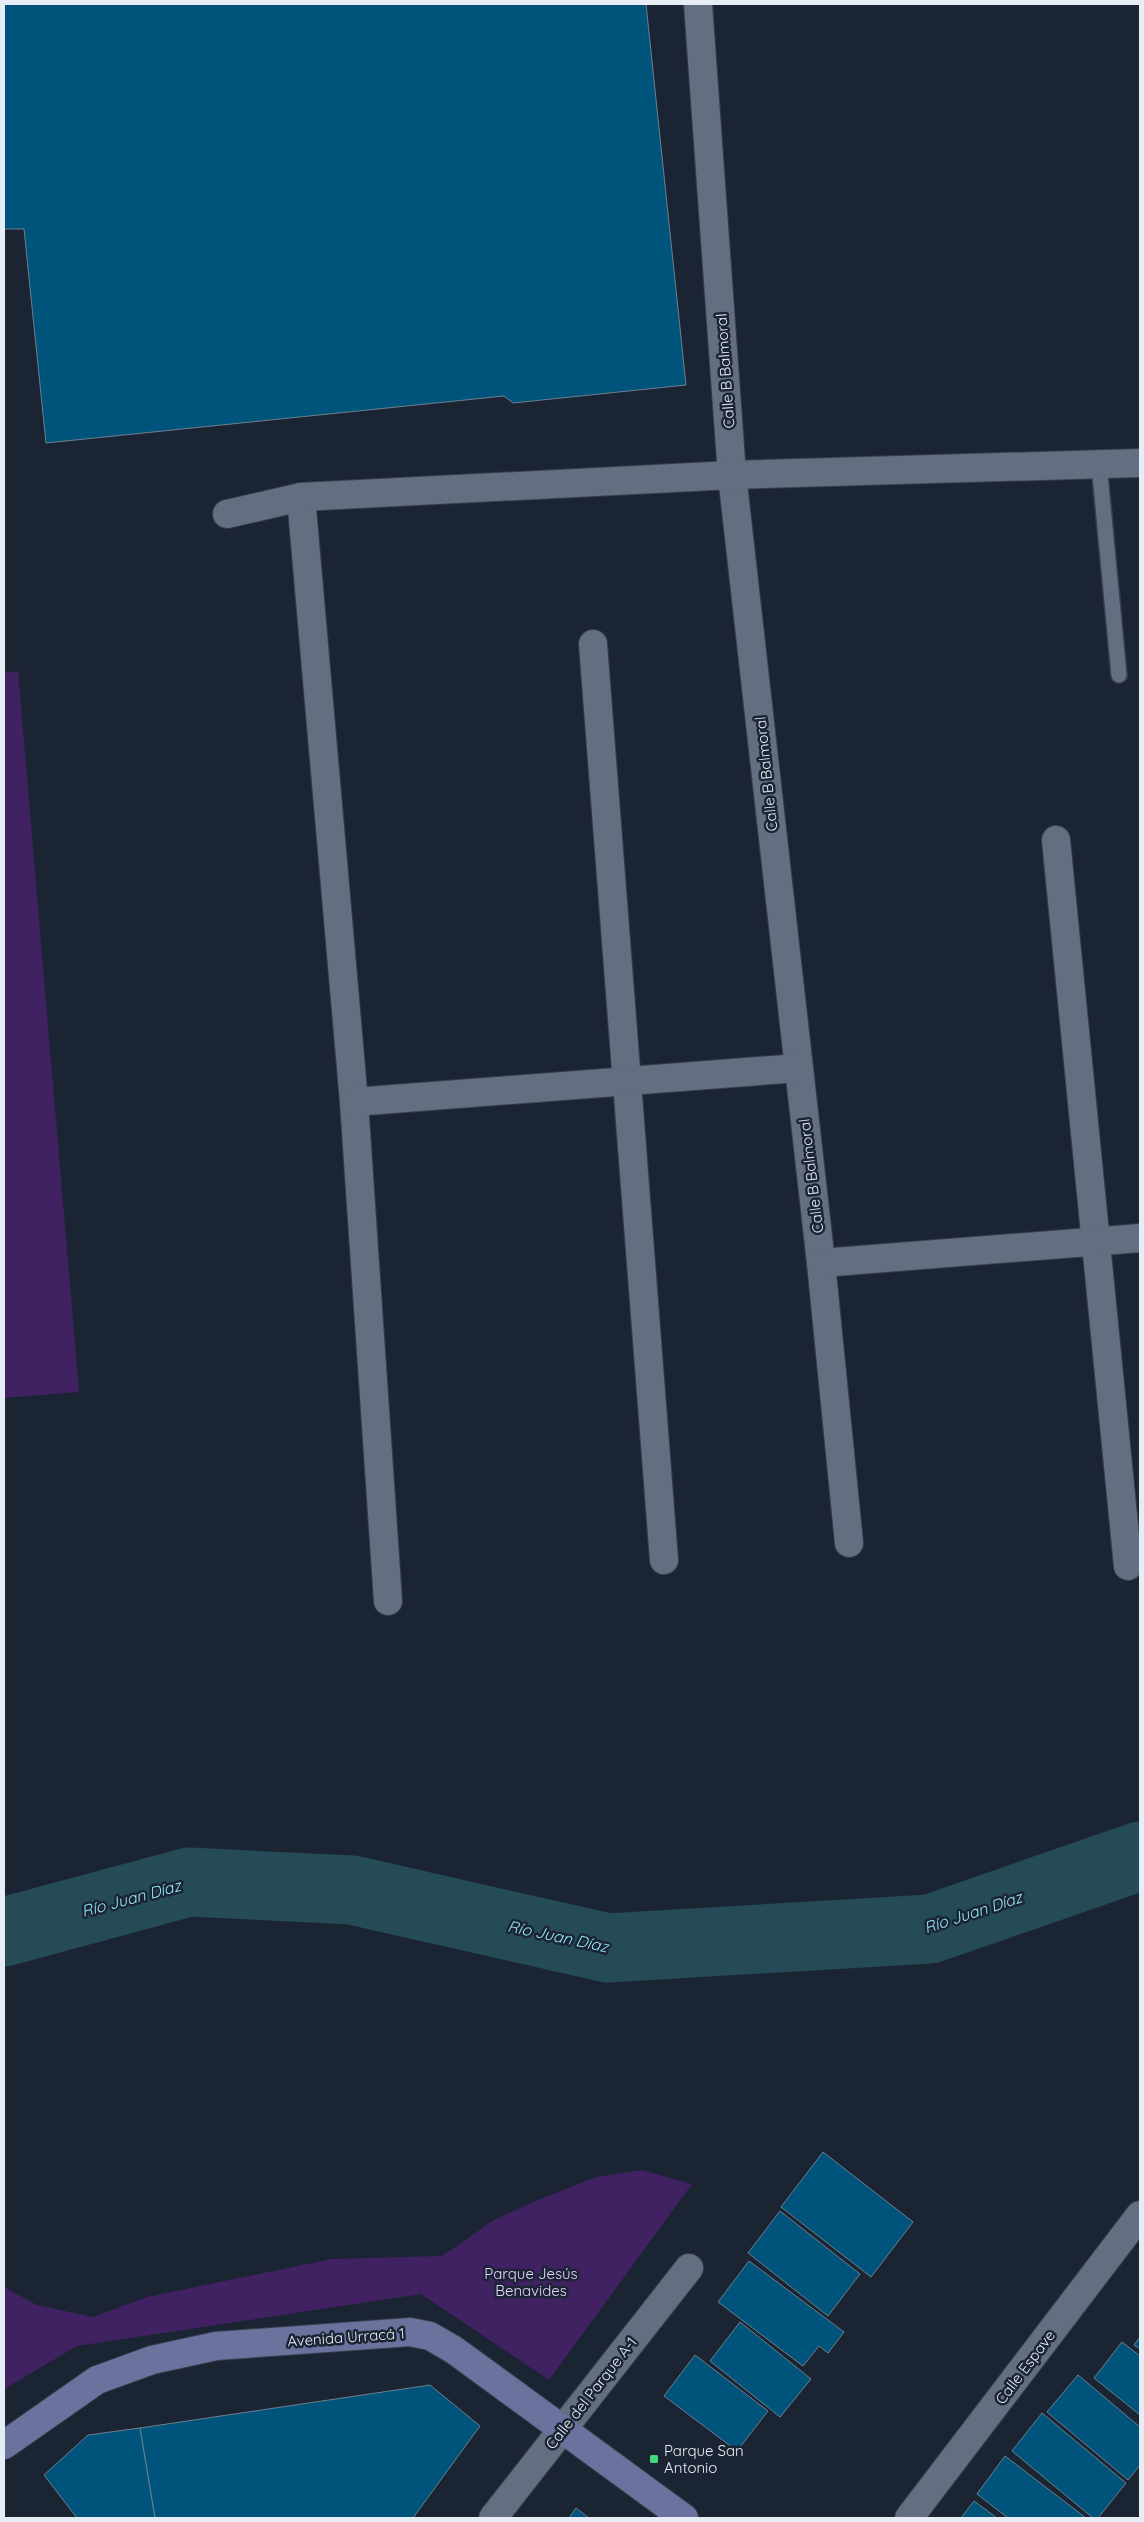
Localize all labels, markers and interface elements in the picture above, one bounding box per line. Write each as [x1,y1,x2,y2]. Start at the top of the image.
street label: Calle B Balmoral [712,313,738,429]
street label: Calle B Balmoral [751,716,781,832]
street label: Calle B Balmoral [795,1118,827,1234]
water label: Río Juan Díaz [79,1875,184,1921]
water label: Río Juan Díaz [921,1886,1026,1937]
water label: Río Juan Díaz [506,1916,611,1957]
park label: Parque Jesús Benavides [484,2264,578,2300]
street label: Avenida Urracá 1 [287,2323,405,2351]
street label: Calle Espave [991,2326,1059,2408]
street label: Calle del Parque A-1 [541,2333,641,2453]
place label: Parque San Antonio [664,2441,744,2477]
marker: Parque San Antonio [648,2453,660,2465]

